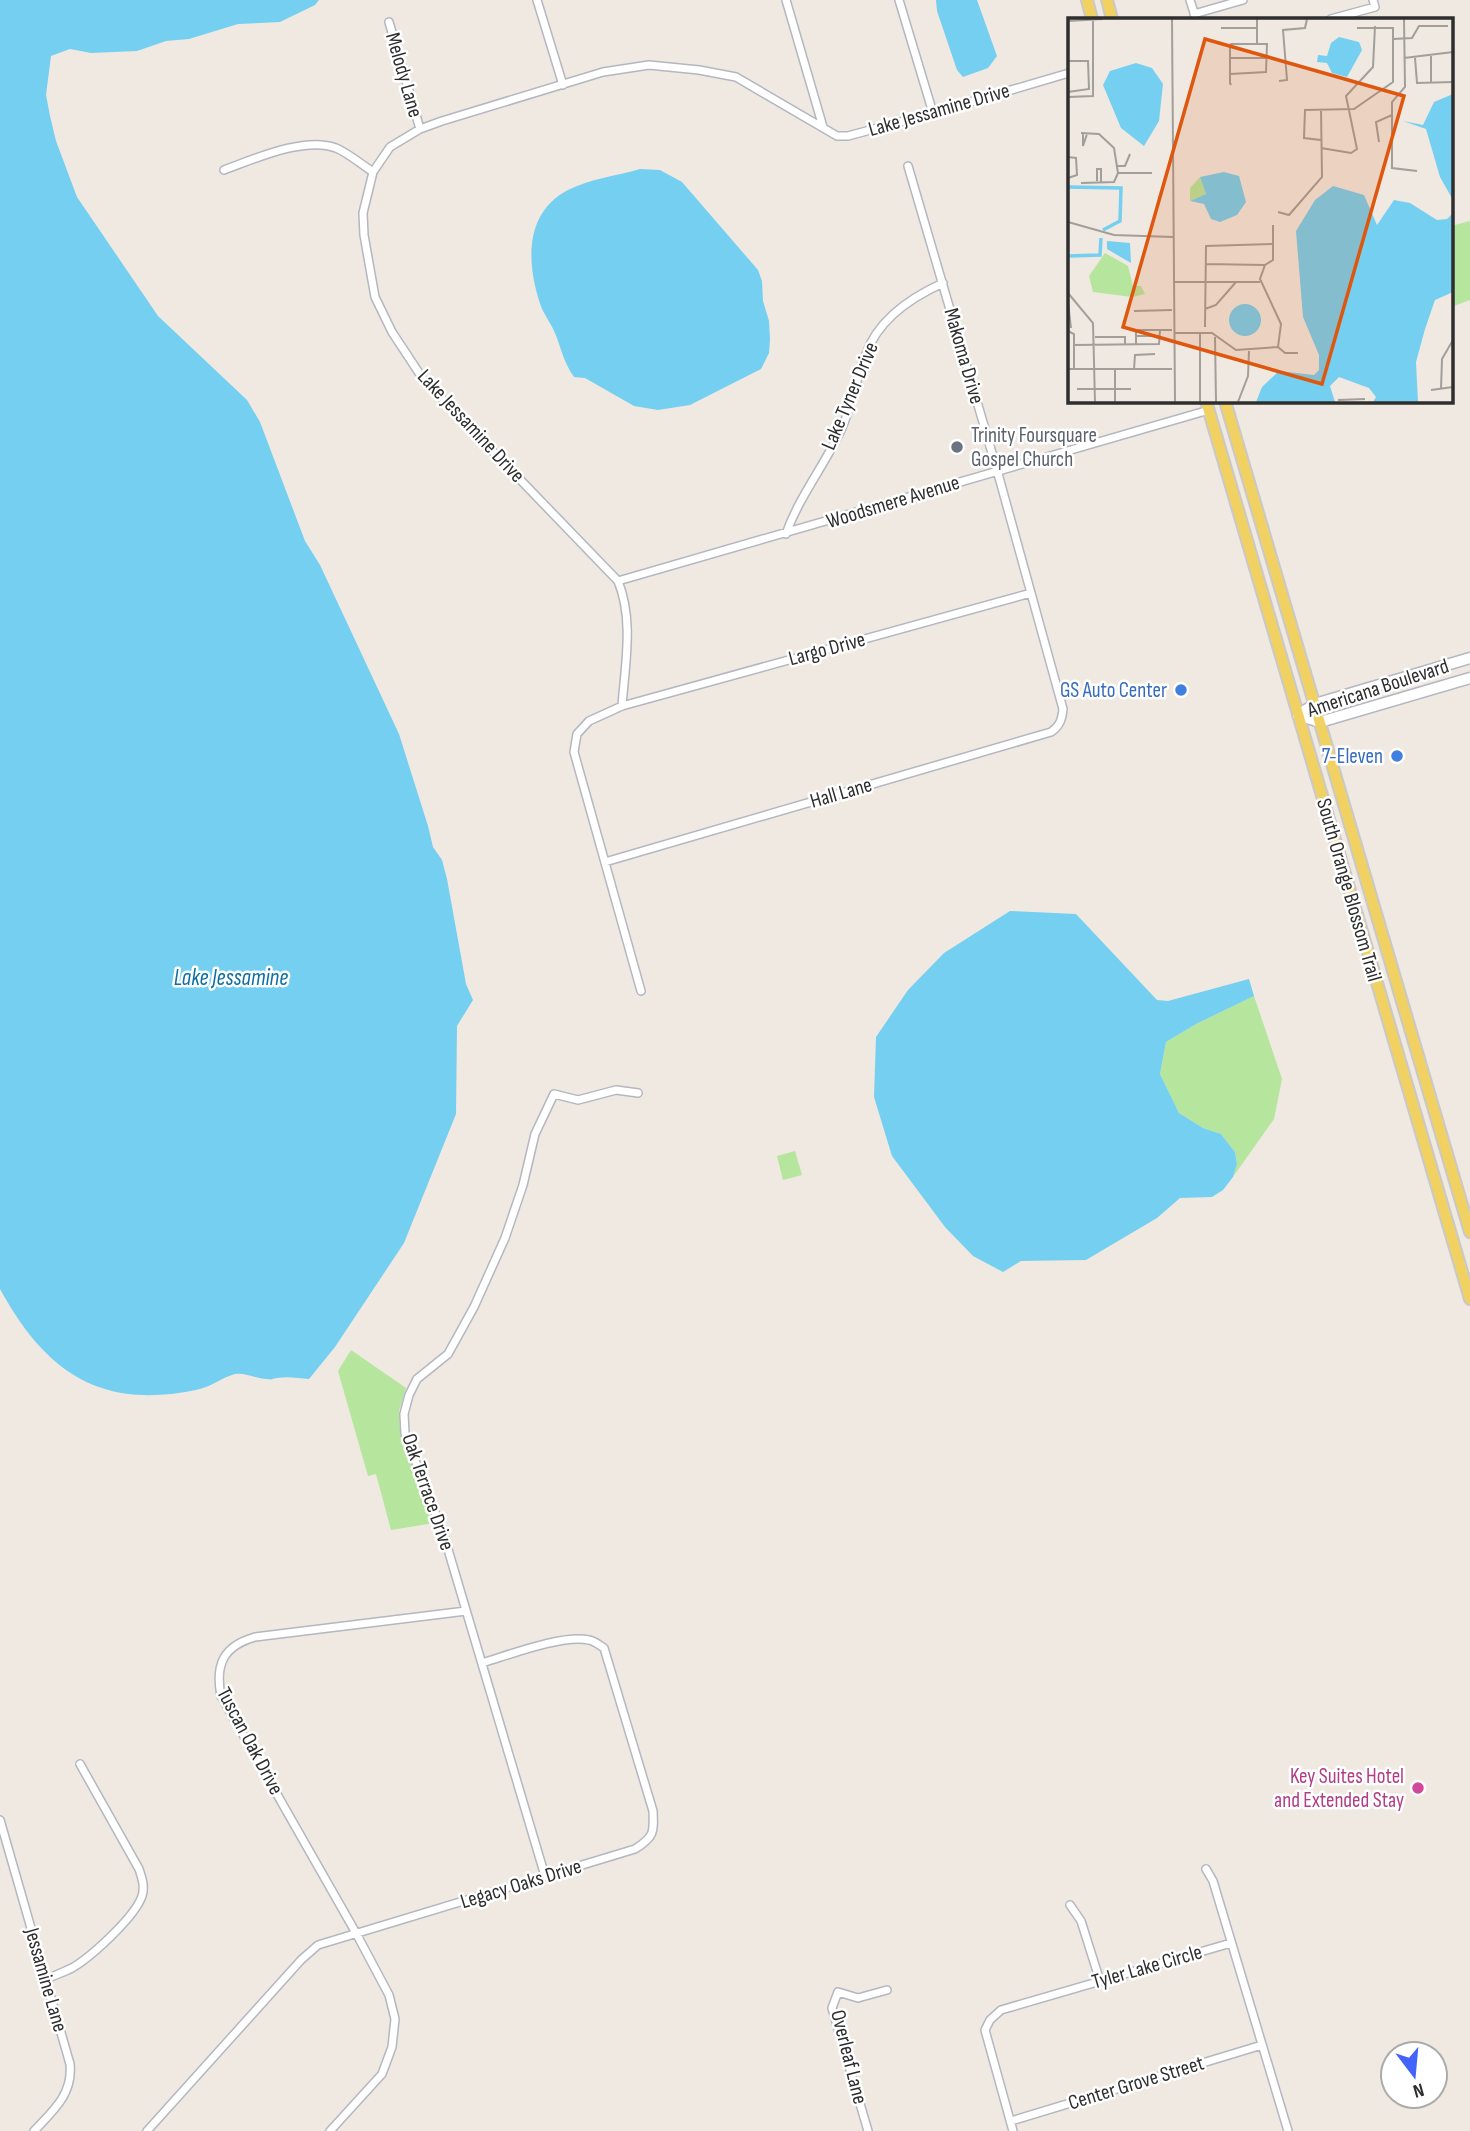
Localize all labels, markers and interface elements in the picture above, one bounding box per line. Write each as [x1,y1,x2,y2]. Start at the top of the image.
inset map [1068,18,1452,402]
street label: Melody Lane [380,30,428,120]
street label: Lake Jessamine Drive [866,78,1012,142]
street label: Makoma Drive [938,305,990,407]
street label: Lake Tyner Drive [816,338,884,454]
street label: Lake Jessamine Drive [412,364,530,488]
place label: Trinity Foursquare Gospel Church [971,423,1097,472]
marker: Trinity Foursquare Gospel Church [949,439,965,455]
street label: Woodsmere Avenue [823,470,963,534]
street label: Largo Drive [786,627,868,671]
street label: Americana Boulevard [1303,653,1452,723]
place label: GS Auto Center [1060,678,1167,703]
marker: GS Auto Center [1173,682,1189,698]
place label: 7-Eleven [1322,744,1383,769]
marker: 7-Eleven [1389,748,1405,764]
street label: Hall Lane [807,772,875,814]
street label: South Orange Blossom Trail [1311,796,1387,984]
water label: Lake Jessamine [174,964,288,992]
street label: Oak Terrace Drive [396,1430,460,1554]
street label: Tuscan Oak Drive [211,1683,289,1799]
place label: Key Suites Hotel and Extended Stay [1274,1764,1404,1813]
marker: Key Suites Hotel and Extended Stay [1410,1780,1426,1796]
street label: Legacy Oaks Drive [457,1854,585,1914]
street label: Jessamine Lane [19,1924,73,2035]
street label: Tyler Lake Circle [1089,1939,1205,1995]
street label: Overleaf Lane [825,2007,873,2107]
north arrow [1379,2040,1449,2110]
street label: Center Grove Street [1065,2051,1207,2115]
text: N [1410,2077,1426,2102]

